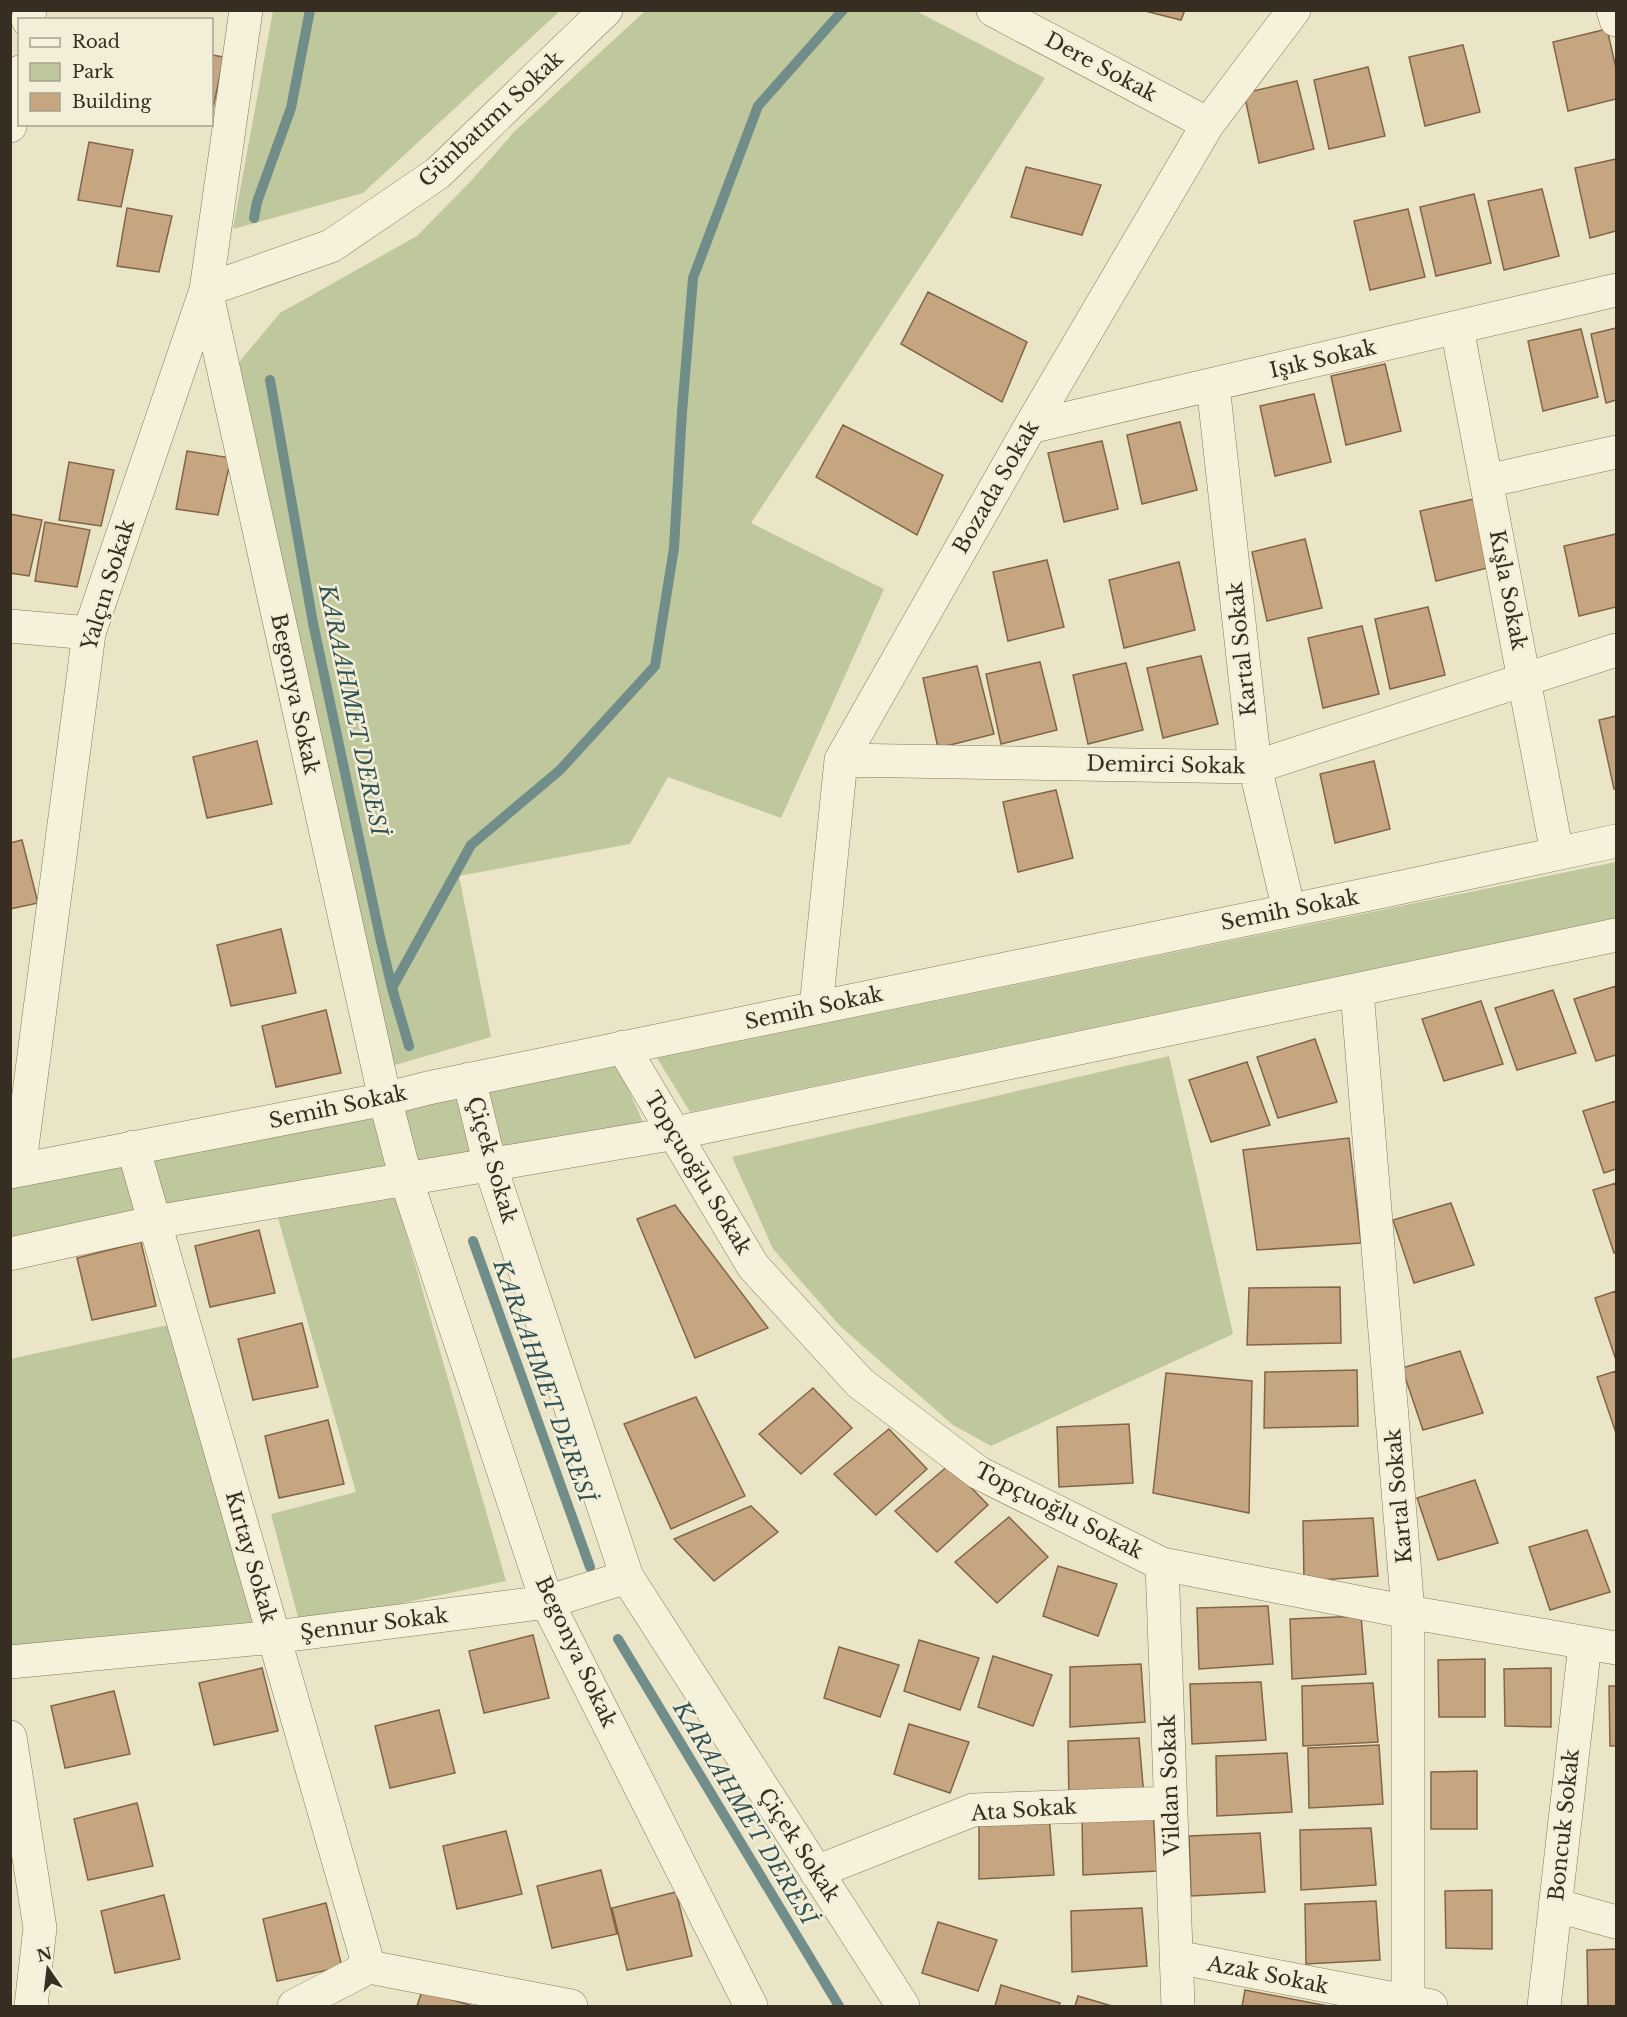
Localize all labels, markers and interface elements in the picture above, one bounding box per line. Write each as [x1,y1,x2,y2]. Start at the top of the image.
legend [18,18,213,126]
street label: Dere Sokak [1040,27,1162,107]
text: Road [72,31,120,53]
street label: Günbatımı Sokak [413,45,569,193]
text: Park [72,61,114,83]
text: Building [72,91,151,113]
street label: Işık Sokak [1267,334,1379,384]
street label: Bozada Sokak [947,416,1045,558]
street label: Yalçın Sokak [75,516,140,655]
street label: Kışla Sokak [1484,528,1532,652]
street label: Kartal Sokak [1222,580,1262,718]
water label: KARAAHMET DERESİ [313,581,394,840]
street label: Begonya Sokak [265,611,325,777]
street label: Demirci Sokak [1086,751,1246,779]
street label: Semih Sokak [1219,884,1362,936]
street label: Semih Sokak [743,981,885,1035]
street label: Semih Sokak [267,1080,409,1134]
street label: Topçuoğlu Sokak [639,1087,757,1259]
street label: Çiçek Sokak [461,1094,523,1226]
water label: KARAAHMET DERESİ [487,1255,602,1508]
street label: Kartal Sokak [1380,1427,1418,1564]
street label: Topçuoğlu Sokak [970,1457,1148,1565]
street label: Kırtay Sokak [220,1488,282,1626]
street label: Begonya Sokak [530,1572,622,1732]
street label: Şennur Sokak [299,1602,450,1646]
water label: KARAAHMET DERESİ [667,1695,824,1931]
street label: Vildan Sokak [1155,1714,1185,1857]
street label: Boncuk Sokak [1543,1747,1585,1902]
street label: Çiçek Sokak [752,1783,846,1907]
street label: Ata Sokak [969,1793,1078,1827]
north arrow [18,1939,78,1999]
text: N [35,1943,54,1966]
street label: Azak Sokak [1204,1950,1331,2000]

